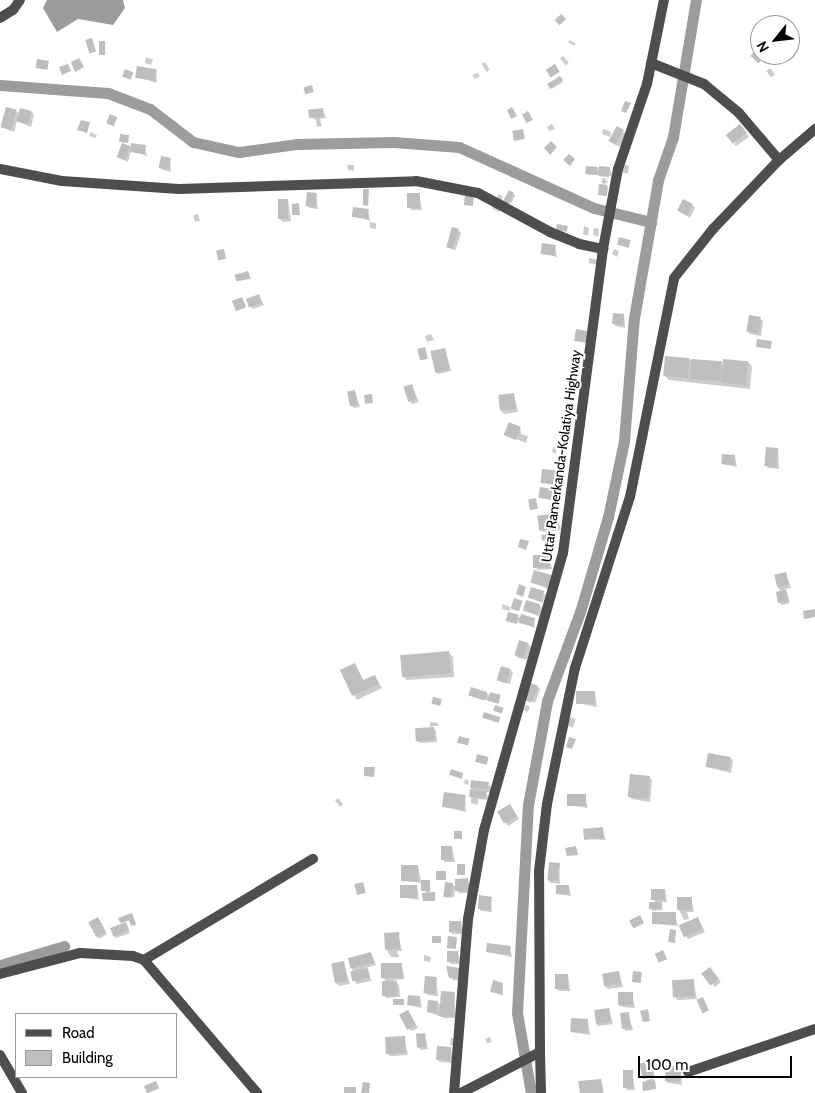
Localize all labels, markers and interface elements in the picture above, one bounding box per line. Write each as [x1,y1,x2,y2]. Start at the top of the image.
north arrow [750,15,800,65]
text: N [752,38,773,55]
street label: Uttar Ramerkanda-Kolatiya Highway [538,349,584,563]
legend [15,1013,178,1078]
text: Road [62,1024,95,1042]
scale bar [640,1046,794,1078]
text: Building [62,1049,113,1067]
text: 100 m [646,1056,688,1074]

